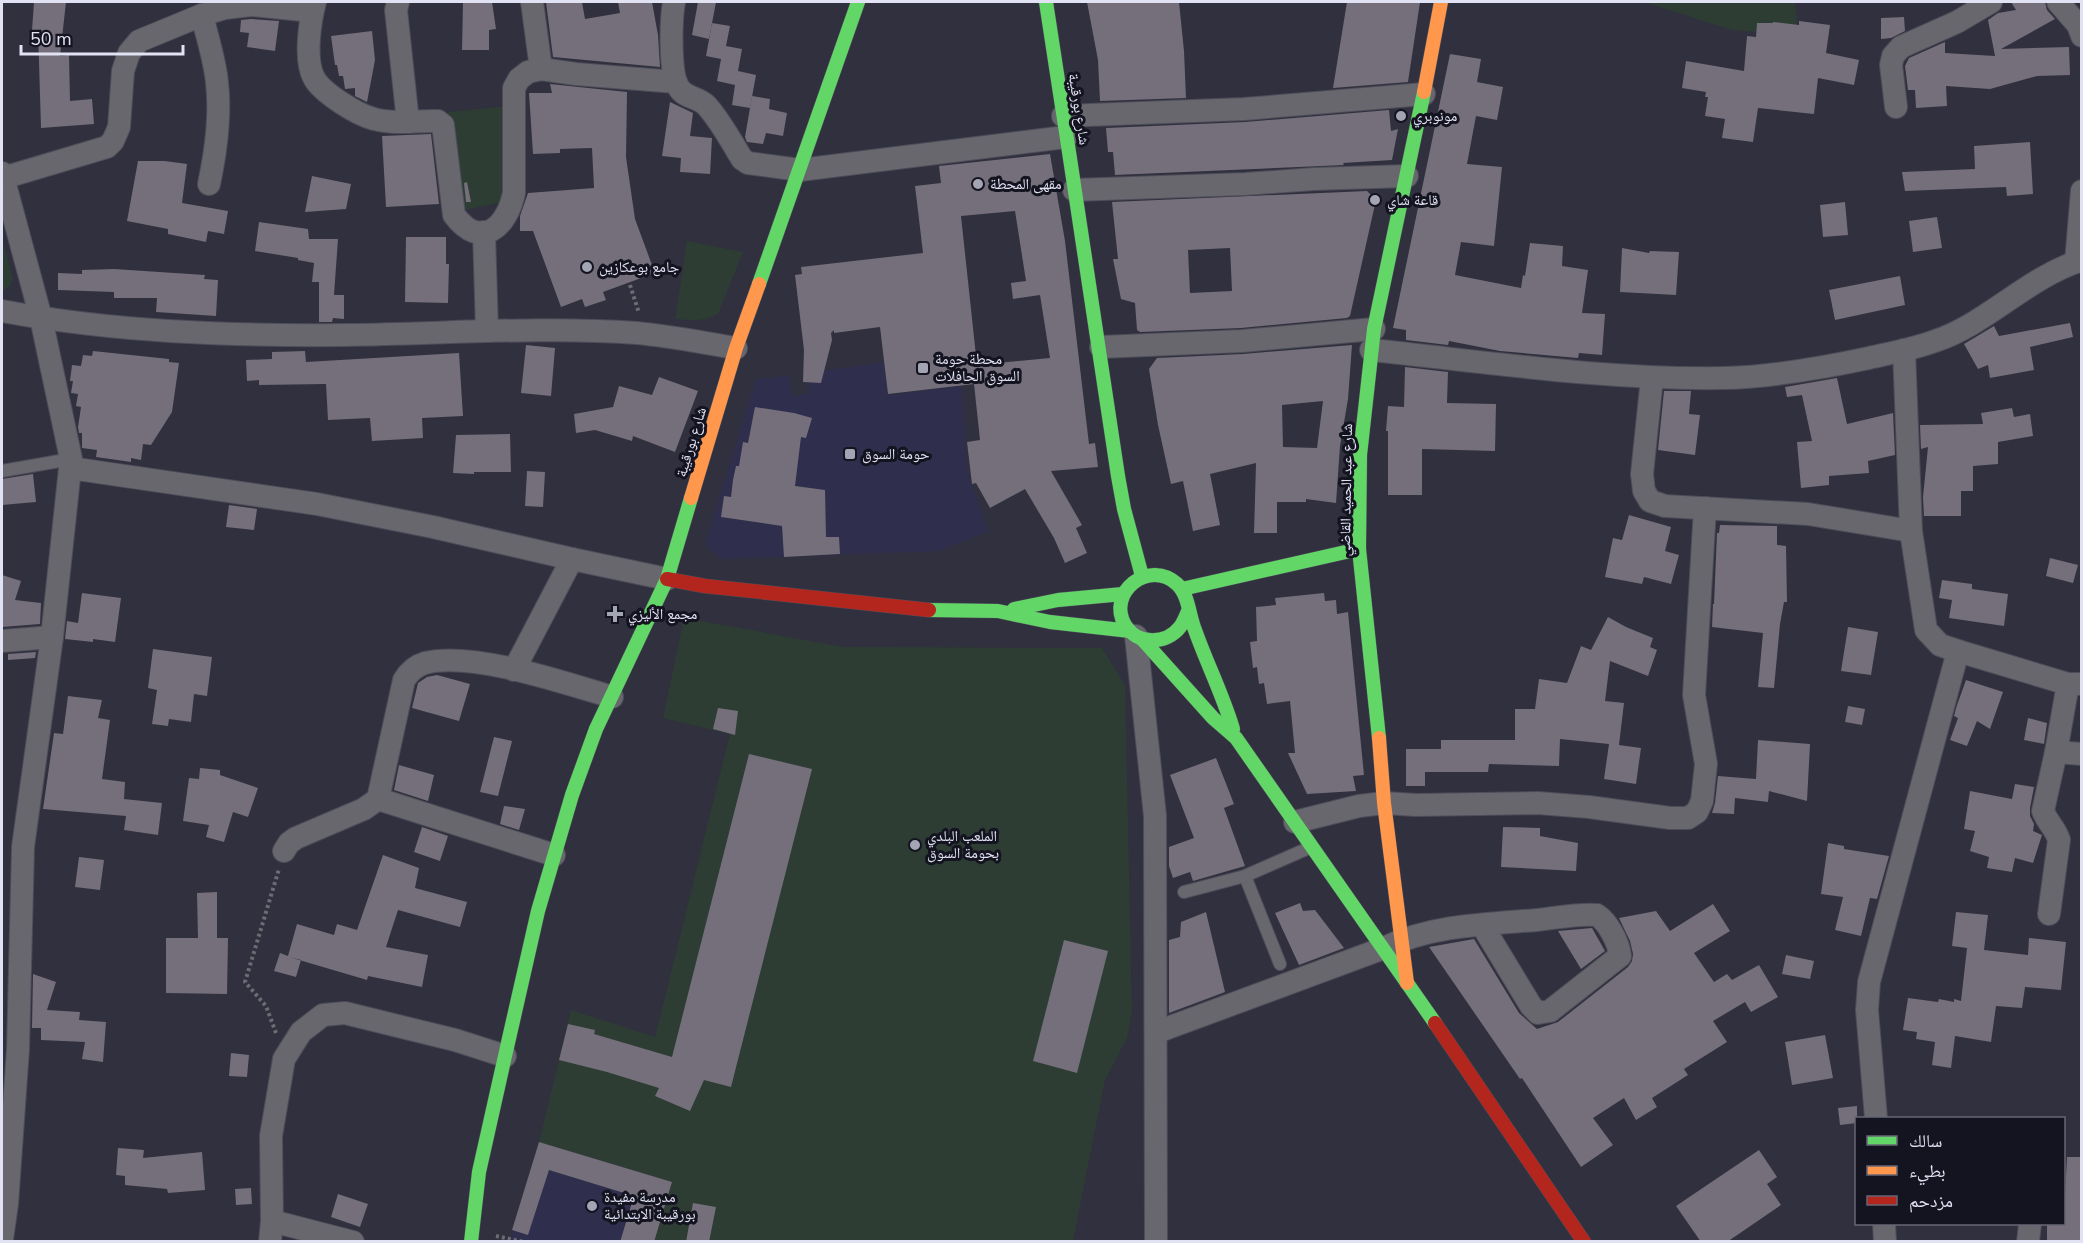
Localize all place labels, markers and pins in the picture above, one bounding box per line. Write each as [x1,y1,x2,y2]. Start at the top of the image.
place label: مونوبري [1413,106,1458,128]
marker: مونوبري [1394,109,1408,123]
place label: مقهى المحطة [990,174,1062,194]
marker: مقهى المحطة [971,177,985,191]
place label: قاعة شاي [1387,190,1438,212]
marker: قاعة شاي [1368,193,1382,207]
place label: جامع بوعكازين [599,257,680,277]
marker: جامع بوعكازين [580,260,594,274]
place label: محطة حومة السوق الحافلات [935,349,1020,386]
marker: محطة حومة السوق الحافلات [916,361,930,375]
place label: حومة السوق [862,444,930,464]
marker: حومة السوق [843,447,857,461]
place label: مجمع الأليزي [628,604,697,626]
marker: مجمع الأليزي [606,605,624,623]
place label: الملعب البلدي بحومة السوق [927,826,999,863]
marker: الملعب البلدي بحومة السوق [908,838,922,852]
place label: مدرسة مفيدة بورقيبة الابتدائية [604,1187,696,1224]
marker: مدرسة مفيدة بورقيبة الابتدائية [585,1199,599,1213]

